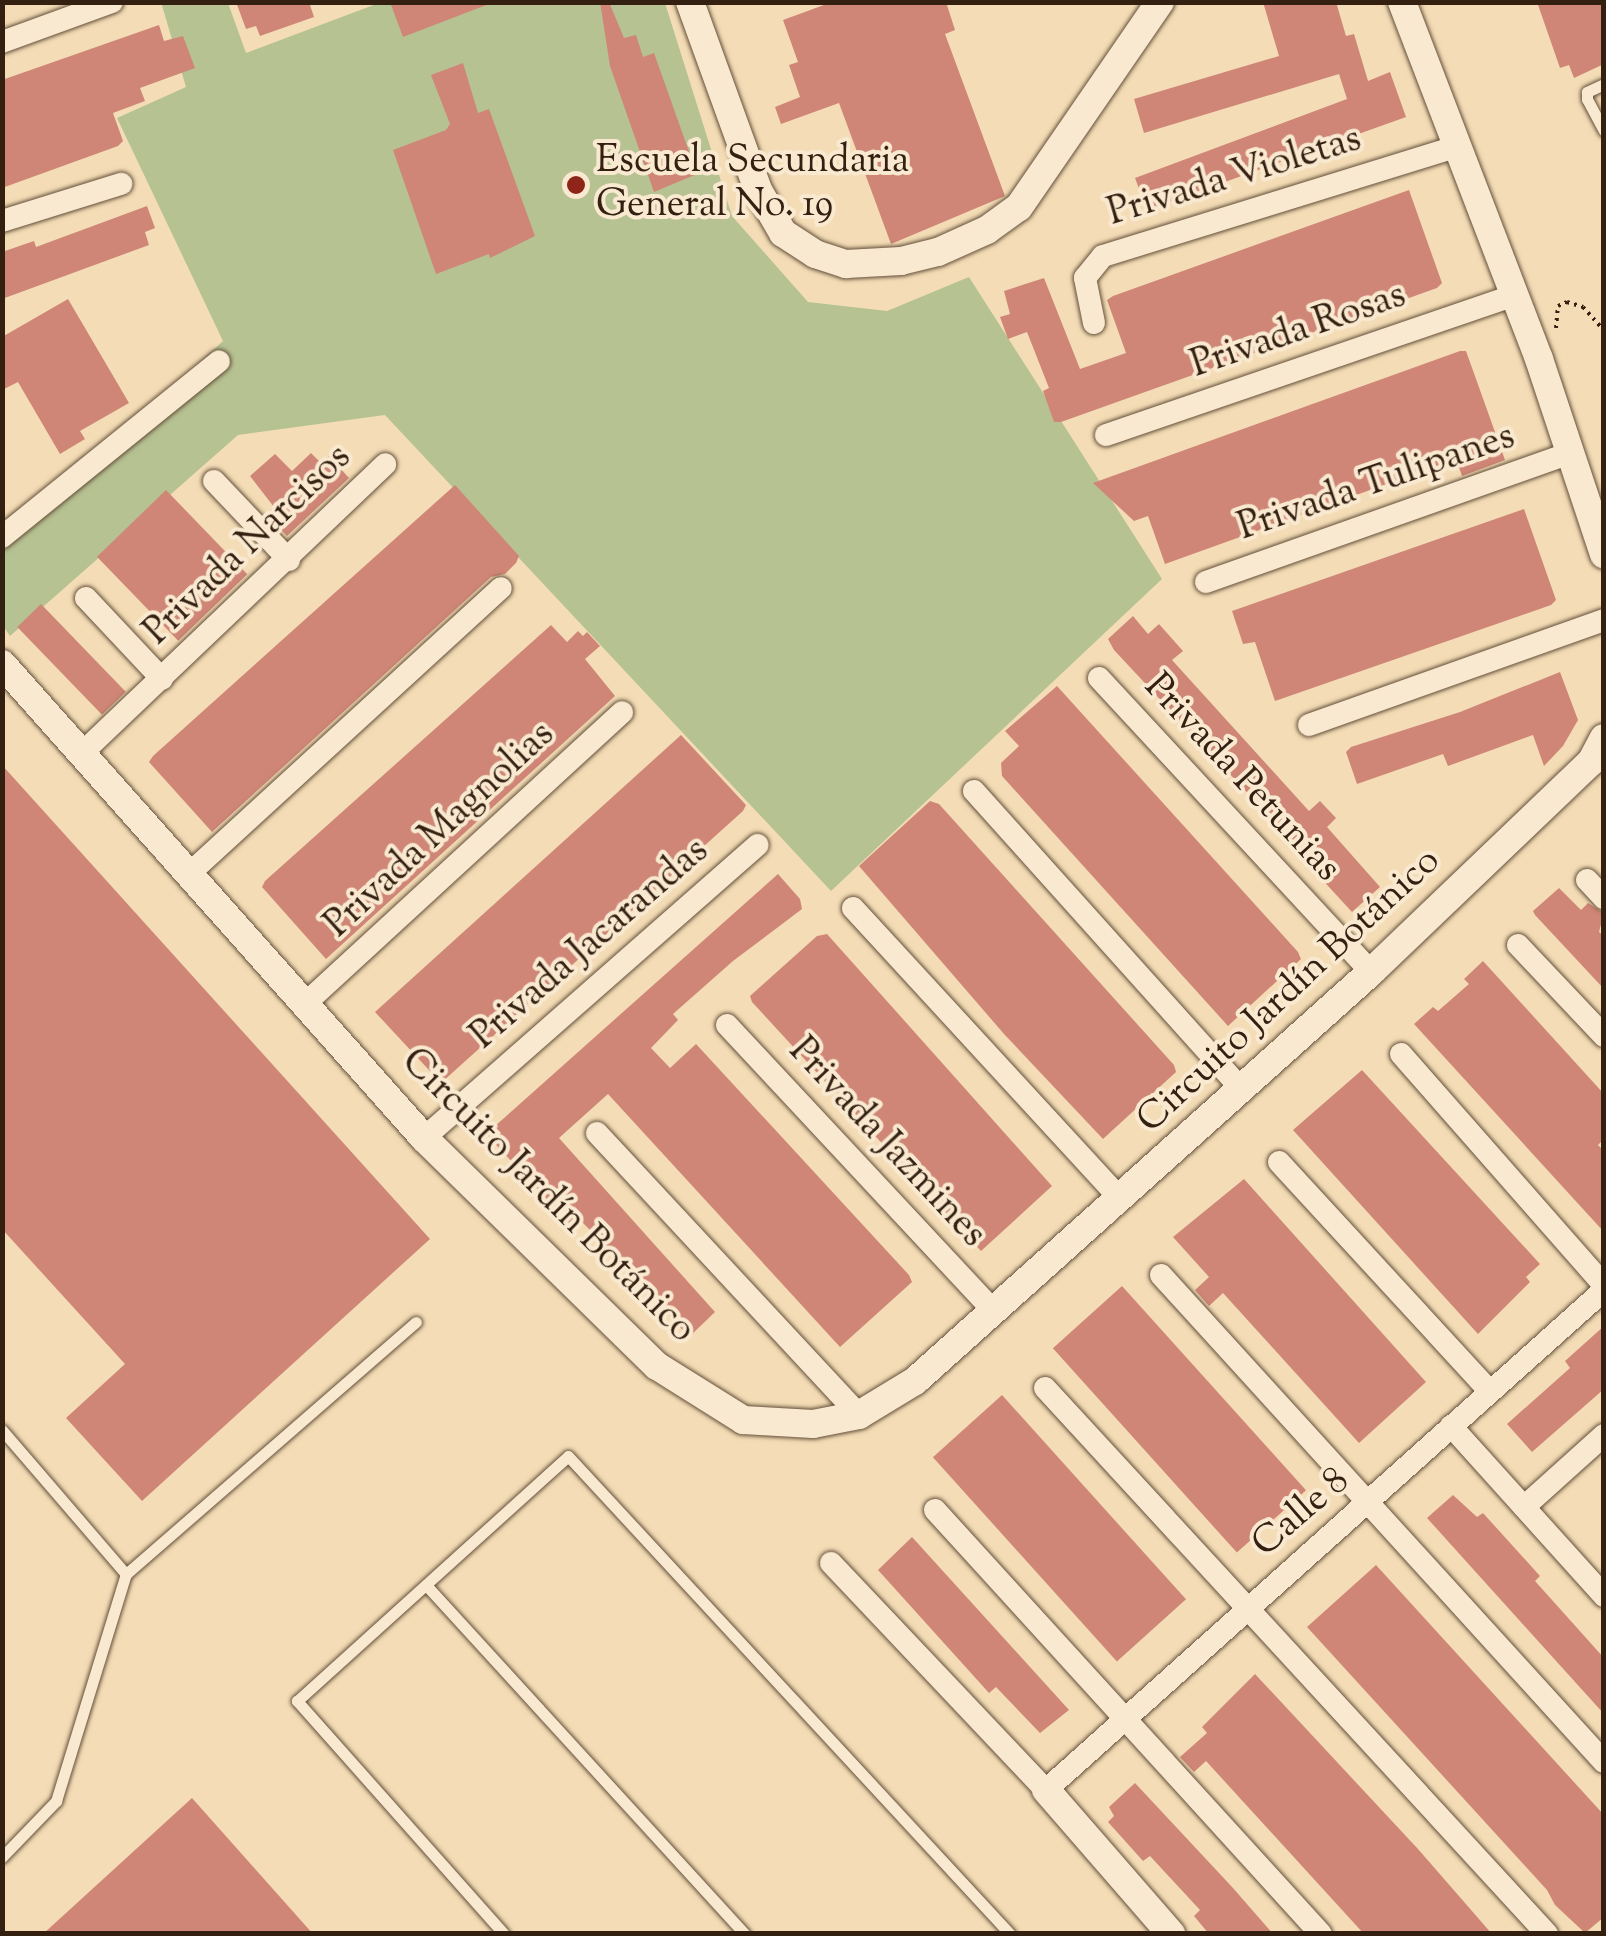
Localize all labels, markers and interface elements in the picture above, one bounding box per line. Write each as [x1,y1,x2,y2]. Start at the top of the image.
street label: Privada Violetas [1103,118,1367,238]
place label: Escuela Secundaria General No. 19 [596,140,909,230]
marker: Escuela Secundaria General No. 19 [565,174,587,196]
street label: Privada Rosas [1186,274,1412,390]
street label: Privada Tulipanes [1233,415,1521,553]
street label: Privada Narcisos [136,436,362,656]
street label: Privada Petunias [1133,666,1349,892]
street label: Privada Magnolias [317,713,565,949]
street label: Privada Jacarandas [463,830,719,1060]
street label: Circuito Jardín Botánico [1129,840,1451,1144]
street label: Privada Jazmines [777,1030,995,1258]
street label: Circuito Jardín Botánico [390,1040,704,1354]
street label: Calle 8 [1244,1460,1360,1568]

